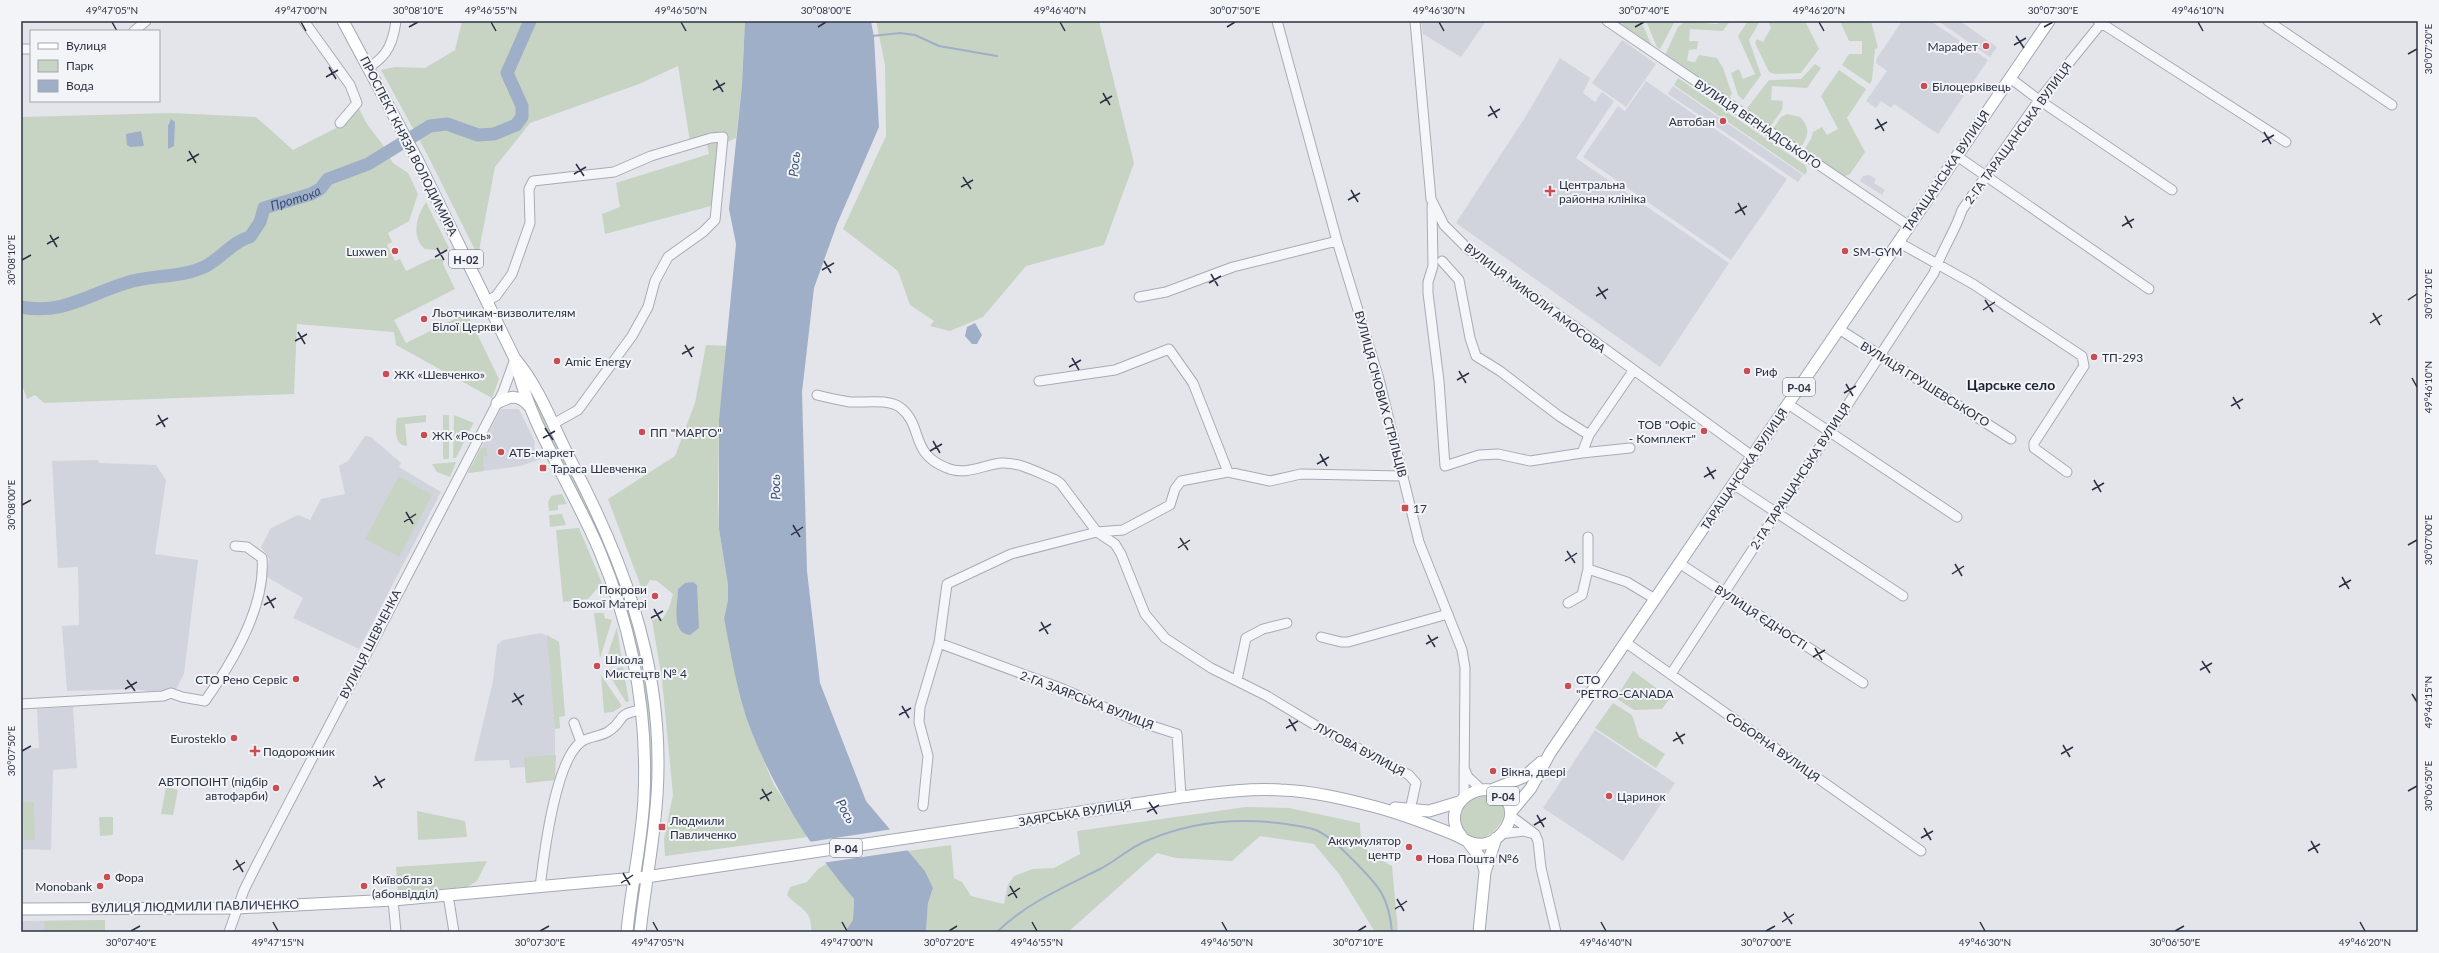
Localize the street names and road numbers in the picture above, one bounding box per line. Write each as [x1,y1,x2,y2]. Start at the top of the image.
street label: ПРОСПЕКТ КНЯЗЯ ВОЛОДИМИРА [357,54,461,239]
street label: 2-ГА ТАРАЩАНСЬКА ВУЛИЦЯ [1961,59,2075,207]
street label: ВУЛИЦЯ ВЕРНАДСЬКОГО [1692,76,1824,172]
street label: ТАРАЩАНСЬКА ВУЛИЦЯ [1900,107,1992,235]
street label: ВУЛИЦЯ МИКОЛИ АМОСОВА [1461,240,1609,357]
road number: Н-02 [449,250,483,268]
street label: ВУЛИЦЯ СІЧОВИХ СТРІЛЬЦІВ [1352,309,1411,479]
street label: ВУЛИЦЯ ГРУШЕВСЬКОГО [1858,338,1993,430]
road number: Р-04 [1783,378,1815,396]
street label: 2-ГА ТАРАЩАНСЬКА ВУЛИЦЯ [1747,400,1853,552]
street label: ТАРАЩАНСЬКА ВУЛИЦЯ [1698,405,1790,533]
street label: ВУЛИЦЯ ЄДНОСТІ [1712,581,1810,653]
street label: ВУЛИЦЯ ШЕВЧЕНКА [336,586,404,701]
street label: 2-ГА ЗАЯРСЬКА ВУЛИЦЯ [1018,668,1156,732]
street label: СОБОРНА ВУЛИЦЯ [1723,709,1823,785]
street label: ЛУГОВА ВУЛИЦЯ [1311,718,1408,779]
road number: Р-04 [1487,787,1519,805]
street label: ЗАЯРСЬКА ВУЛИЦЯ [1017,797,1133,829]
road number: Р-04 [830,839,862,857]
street label: ВУЛИЦЯ ЛЮДМИЛИ ПАВЛИЧЕНКО [91,897,300,915]

